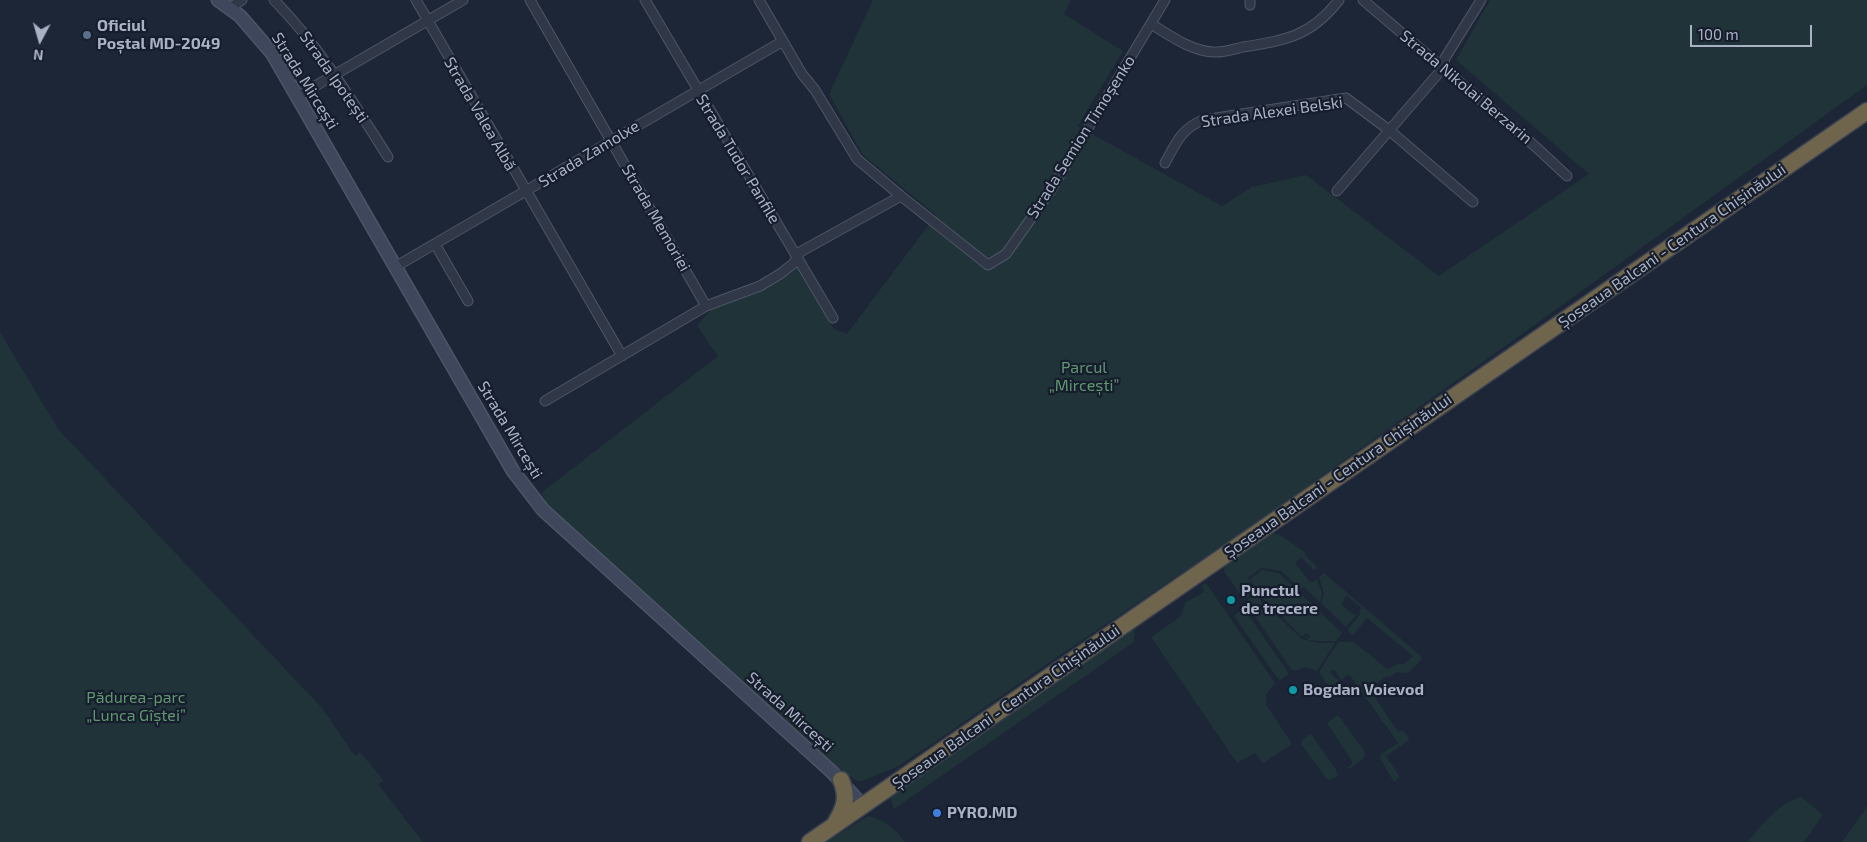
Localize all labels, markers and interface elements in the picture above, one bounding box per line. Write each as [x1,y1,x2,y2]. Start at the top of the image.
north arrow [15,15,65,65]
scale bar [1692,15,1814,47]
place label: Oficiul Poștal MD-2049 [97,16,220,54]
text: 100 m [1698,25,1739,43]
street label: Strada Nikolai Berzarin [1396,26,1536,148]
street label: Strada Ipotești [295,28,373,126]
marker: Oficiul Poștal MD-2049 [81,29,93,41]
street label: Strada Mircești [268,29,342,133]
text: N [32,46,44,64]
street label: Strada Semion Timoșenko [1023,52,1139,222]
street label: Strada Valea Albă [440,54,520,174]
street label: Strada Tudor Panfile [692,91,784,227]
street label: Strada Alexei Belski [1200,93,1344,131]
street label: Strada Zamolxe [535,116,643,192]
street label: Șoseaua Balcani - Centura Chișinăului [1555,160,1789,332]
street label: Strada Memoriei [618,161,694,275]
park label: Parcul „Mircești” [1049,358,1119,396]
street label: Strada Mircești [473,378,547,482]
street label: Șoseaua Balcani - Centura Chișinăului [1221,390,1455,562]
place label: Punctul de trecere [1241,581,1318,619]
marker: Punctul de trecere [1225,594,1237,606]
street label: Șoseaua Balcani - Centura Chișinăului [889,621,1123,793]
street label: Strada Mircești [743,668,837,756]
place label: Bogdan Voievod [1303,680,1424,700]
marker: Bogdan Voievod [1287,684,1299,696]
park label: Pădurea-parc „Lunca Gîștei” [86,688,186,726]
place label: PYRO.MD [947,803,1017,823]
marker: PYRO.MD [931,807,943,819]

